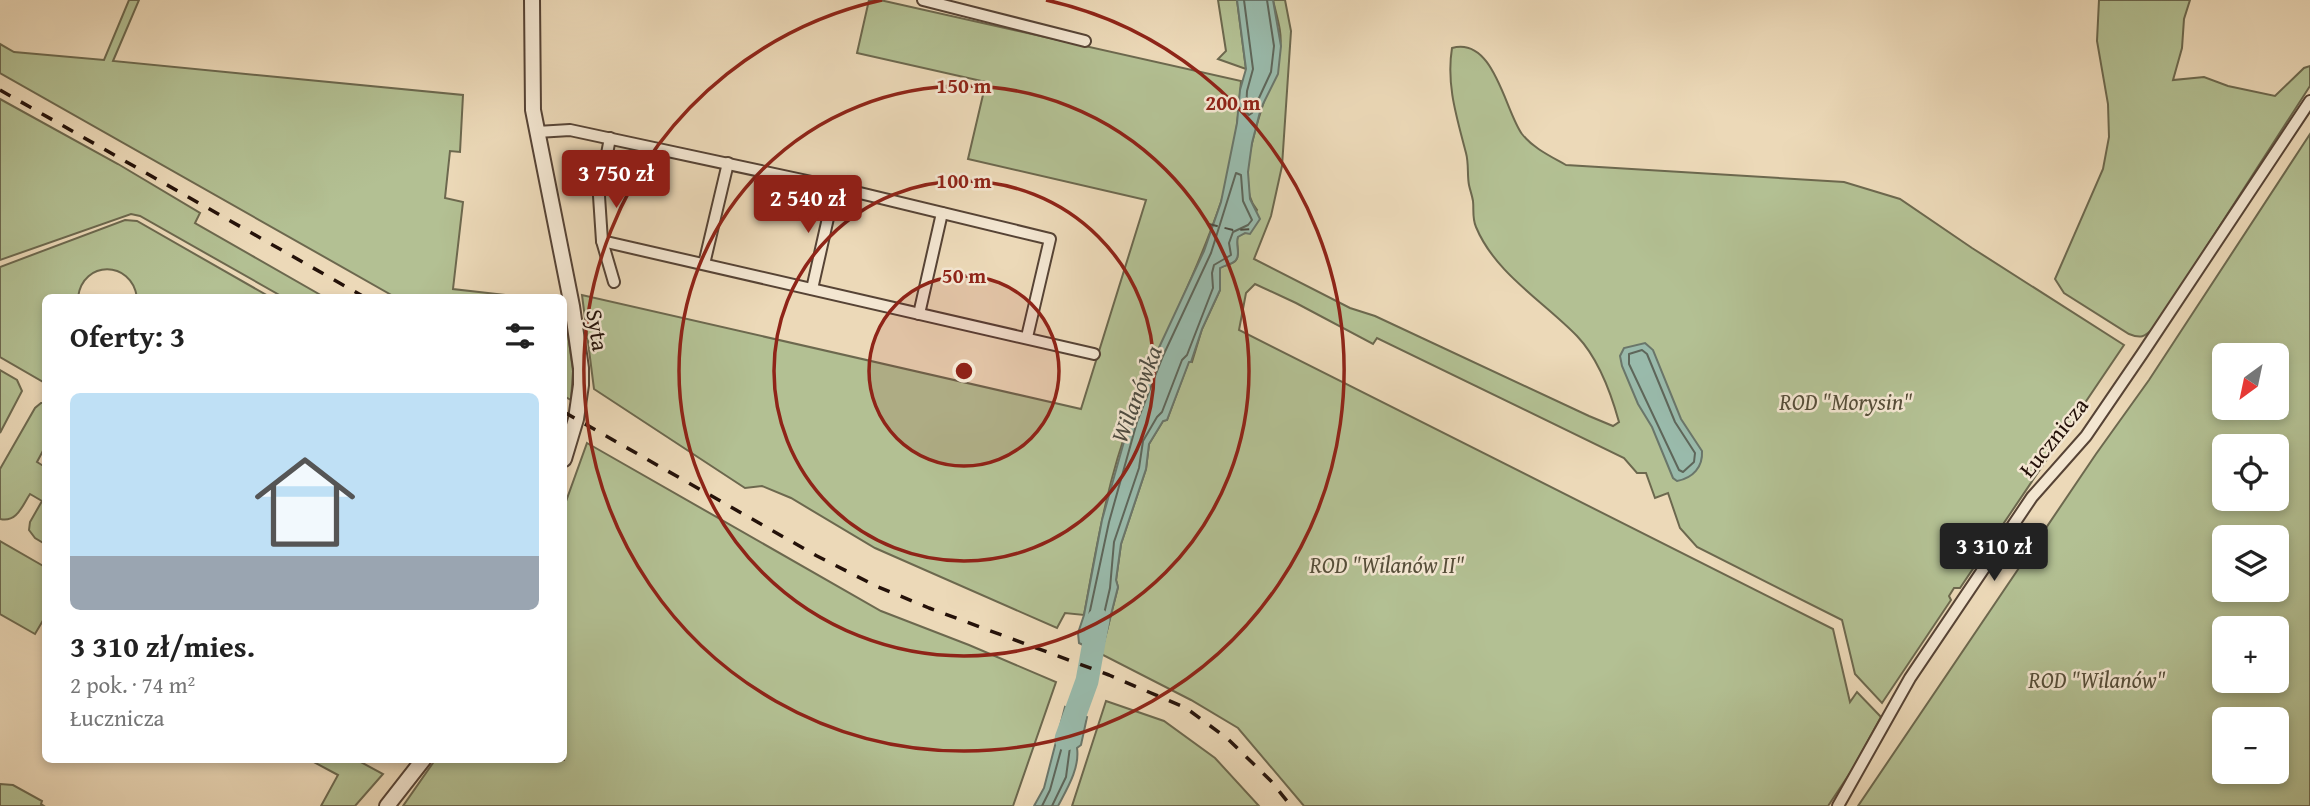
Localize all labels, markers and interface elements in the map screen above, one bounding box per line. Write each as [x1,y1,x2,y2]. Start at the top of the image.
text: 150 m [936,70,992,101]
text: 200 m [1205,87,1261,118]
pin: 3 750 zł [544,150,688,210]
text: 3 750 zł [578,156,654,189]
text: 100 m [936,165,992,196]
pin: 2 540 zł [736,176,880,235]
text: 2 540 zł [770,181,846,214]
text: 50 m [942,260,986,291]
street label: Syta [578,307,618,353]
text: Oferty: 3 [70,314,185,358]
icon: filters [501,317,539,355]
water label: Wilanówka [1101,340,1171,448]
north arrow [2212,343,2289,420]
map controls [2212,343,2289,784]
centre of rings [952,359,976,383]
park label: ROD "Morysin" [1778,385,1913,418]
street label: Łucznicza [2010,390,2096,484]
button: locate [2212,434,2289,511]
icon: home [242,439,368,565]
pin: 3 310 zł [1922,524,2066,583]
button: layers [2212,525,2289,602]
text: 3 310 zł [1956,529,2032,562]
park label: ROD "Wilanów II" [1308,548,1465,581]
button: + [2212,616,2289,693]
text: 3 310 zł/mies. [70,624,255,668]
park label: ROD "Wilanów" [2027,663,2166,696]
text: 2 pok. · 74 m² [70,668,195,701]
text: Łucznicza [70,701,164,734]
button: − [2212,707,2289,784]

